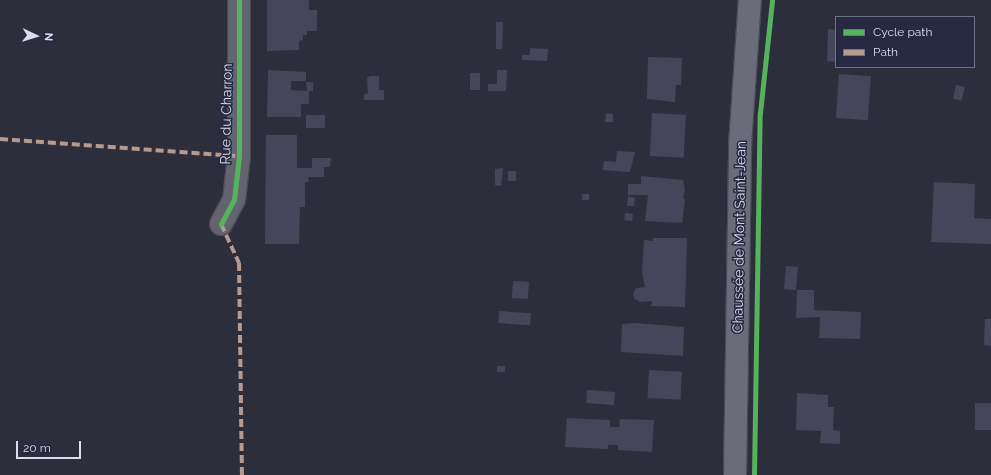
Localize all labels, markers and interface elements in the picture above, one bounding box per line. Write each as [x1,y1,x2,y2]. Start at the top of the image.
north arrow [16,16,56,56]
legend [835,16,975,68]
text: Cycle path [873,25,932,39]
text: N [42,32,55,42]
text: Path [873,45,898,59]
street label: Rue du Charron [217,63,235,165]
street label: Chaussée de Mont Saint-Jean [729,141,749,333]
scale bar [18,433,83,459]
text: 20 m [23,441,51,455]

